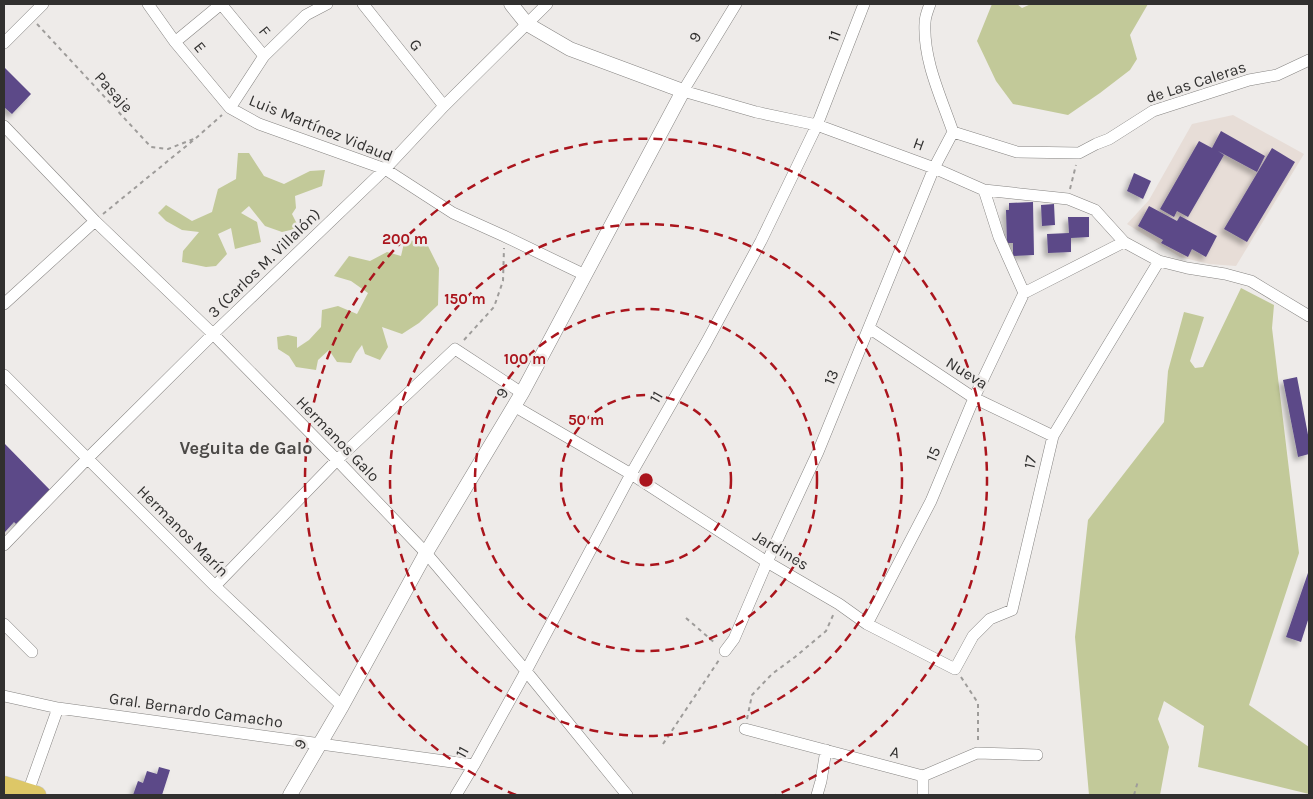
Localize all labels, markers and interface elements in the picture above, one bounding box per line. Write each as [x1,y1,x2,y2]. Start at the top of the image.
street label: F [255,22,275,40]
street label: 9 [684,28,706,46]
street label: 11 [823,28,845,44]
street label: G [405,35,427,55]
street label: E [190,38,210,56]
street label: de Las Caleras [1143,57,1249,107]
street label: Pasaje [91,68,137,116]
street label: Luis Martínez Vidaud [246,90,396,166]
street label: H [911,133,927,155]
street label: 3 (Carlos M. Villalón) [204,204,324,322]
text: 200 m [382,230,428,248]
text: 150 m [444,290,486,308]
text: 100 m [504,350,546,368]
street label: Nueva [943,353,991,393]
street label: 13 [819,367,843,387]
street label: 9 [491,384,513,402]
street label: 11 [645,388,667,406]
street label: Hermanos Galo [292,392,384,486]
text: 50 m [568,411,604,429]
district label: Veguita de Galo [179,437,313,459]
street label: 15 [921,444,945,464]
street label: 17 [1019,453,1041,470]
centre of rings [637,471,655,489]
street label: Hermanos Marín [133,481,233,581]
street label: Jardines [750,526,812,574]
street label: Gral. Bernardo Camacho [108,688,284,732]
street label: 9 [289,735,311,753]
street label: A [888,742,902,762]
street label: 11 [451,743,473,761]

